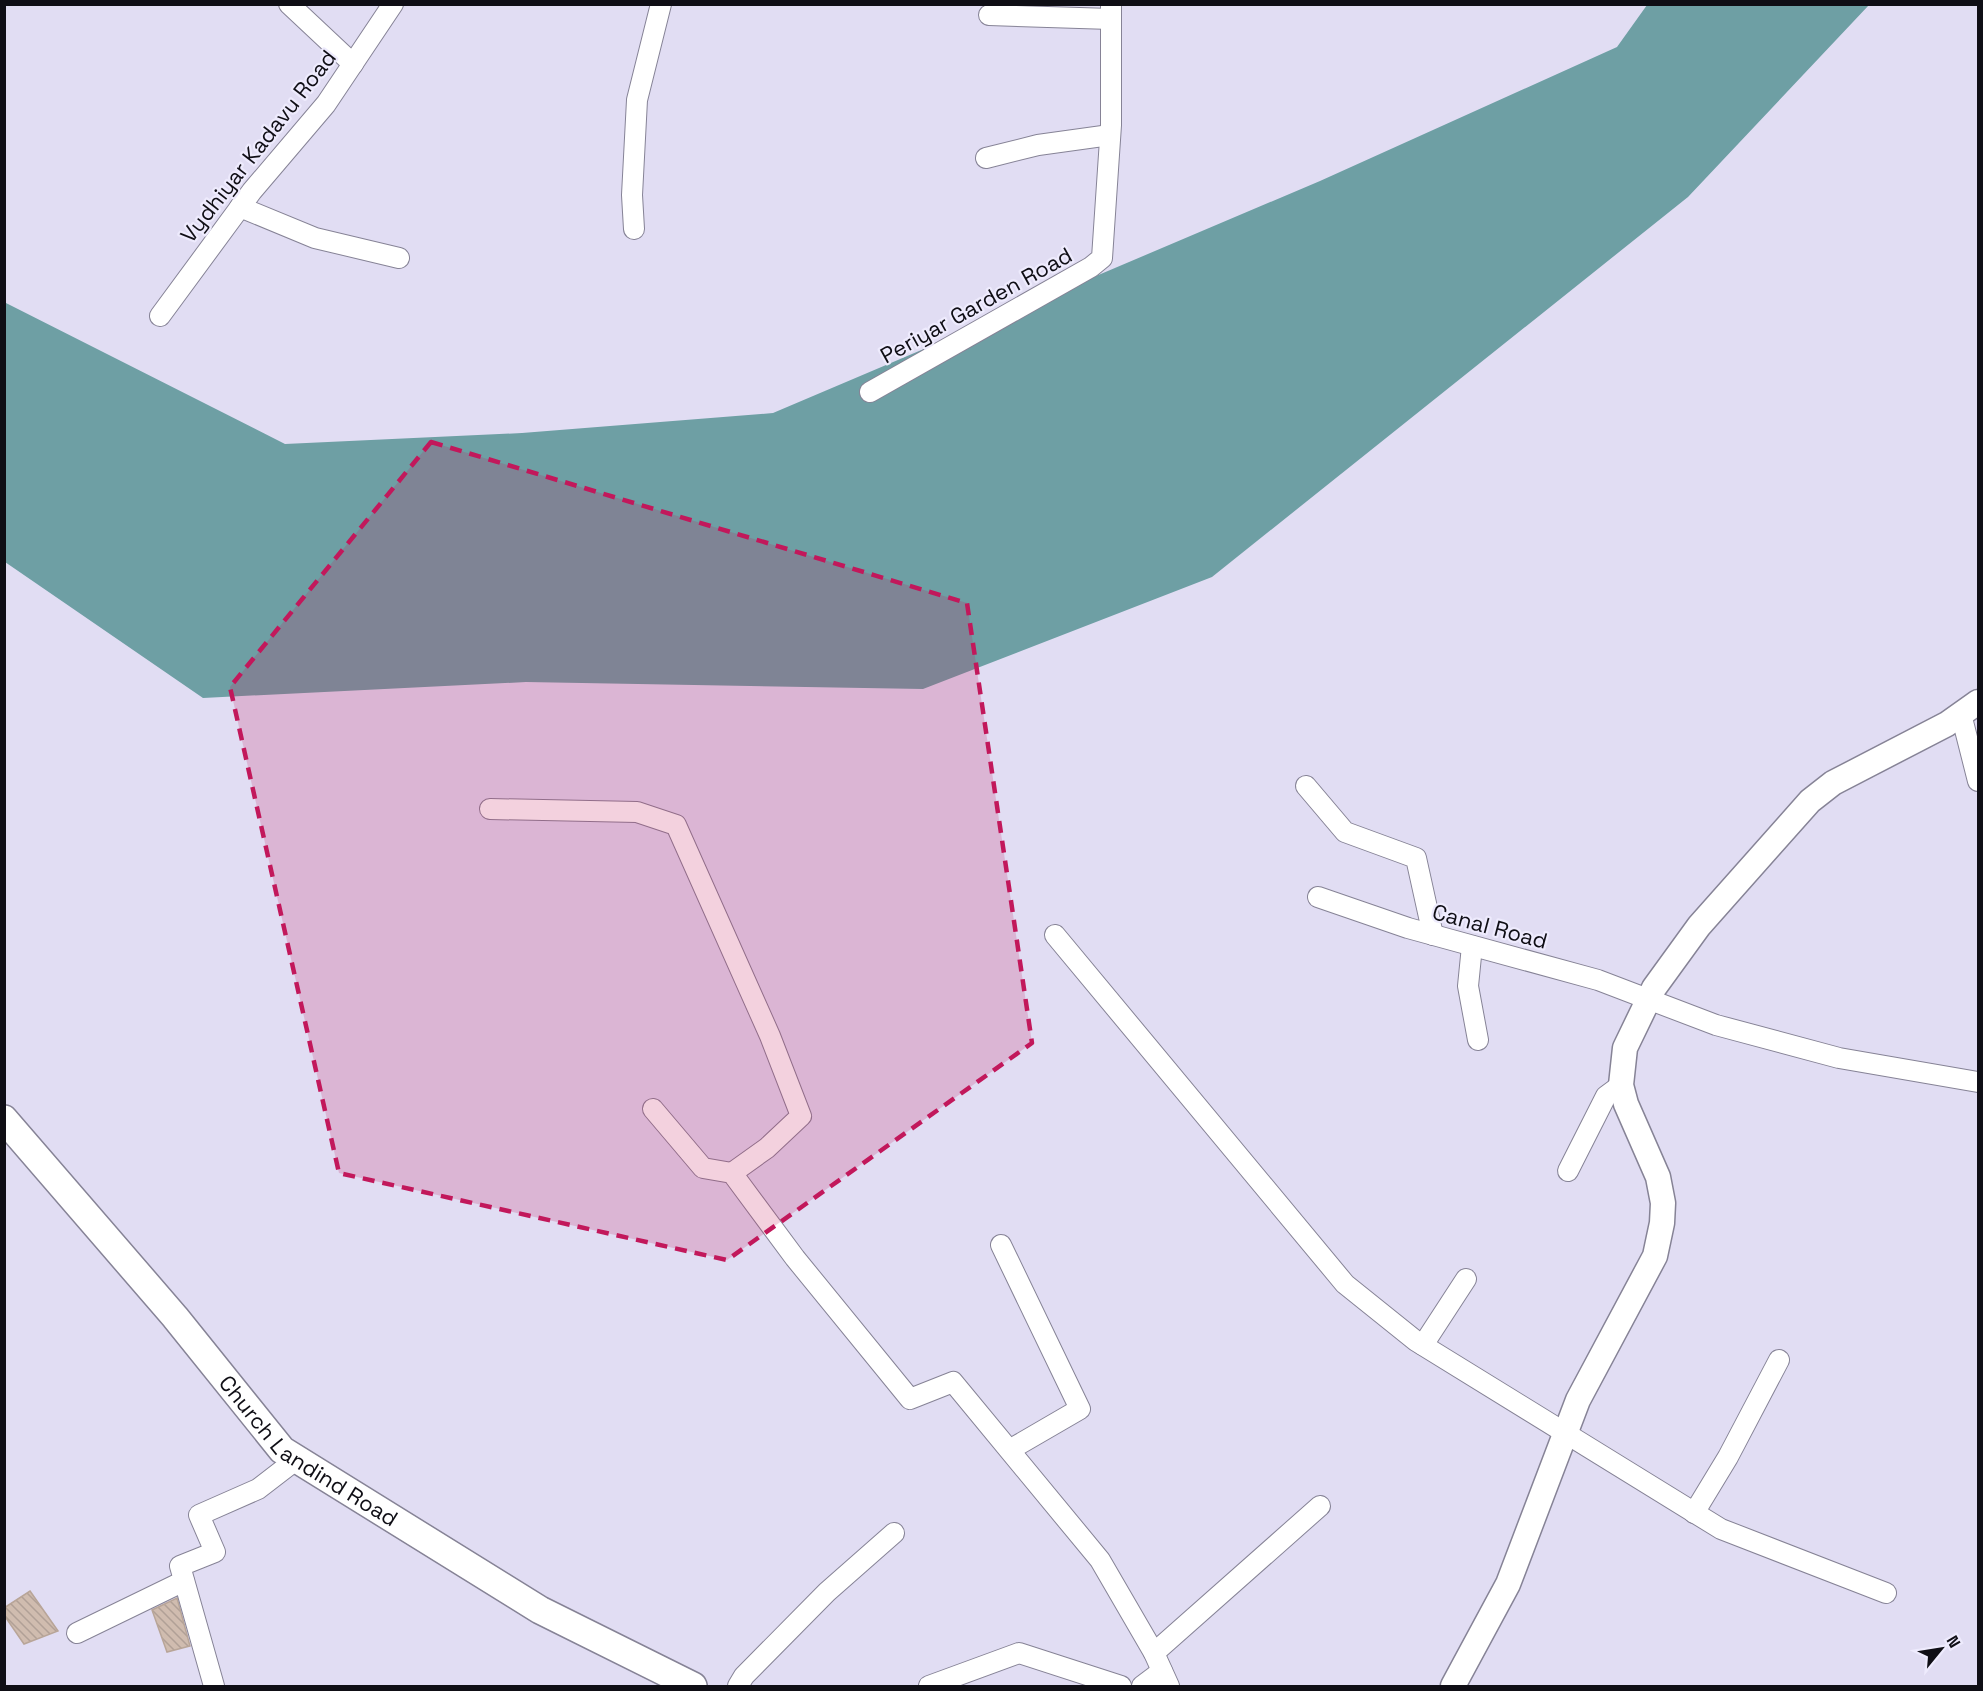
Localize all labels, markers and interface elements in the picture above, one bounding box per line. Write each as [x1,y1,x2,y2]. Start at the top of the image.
street label: Vydhiyar Kadavu Road [174,44,342,248]
street label: Periyar Garden Road [875,241,1077,369]
street label: Canal Road [1429,897,1551,955]
street label: Church Landind Road [213,1369,403,1532]
north arrow [1911,1619,1971,1679]
text: N [1942,1632,1965,1652]

